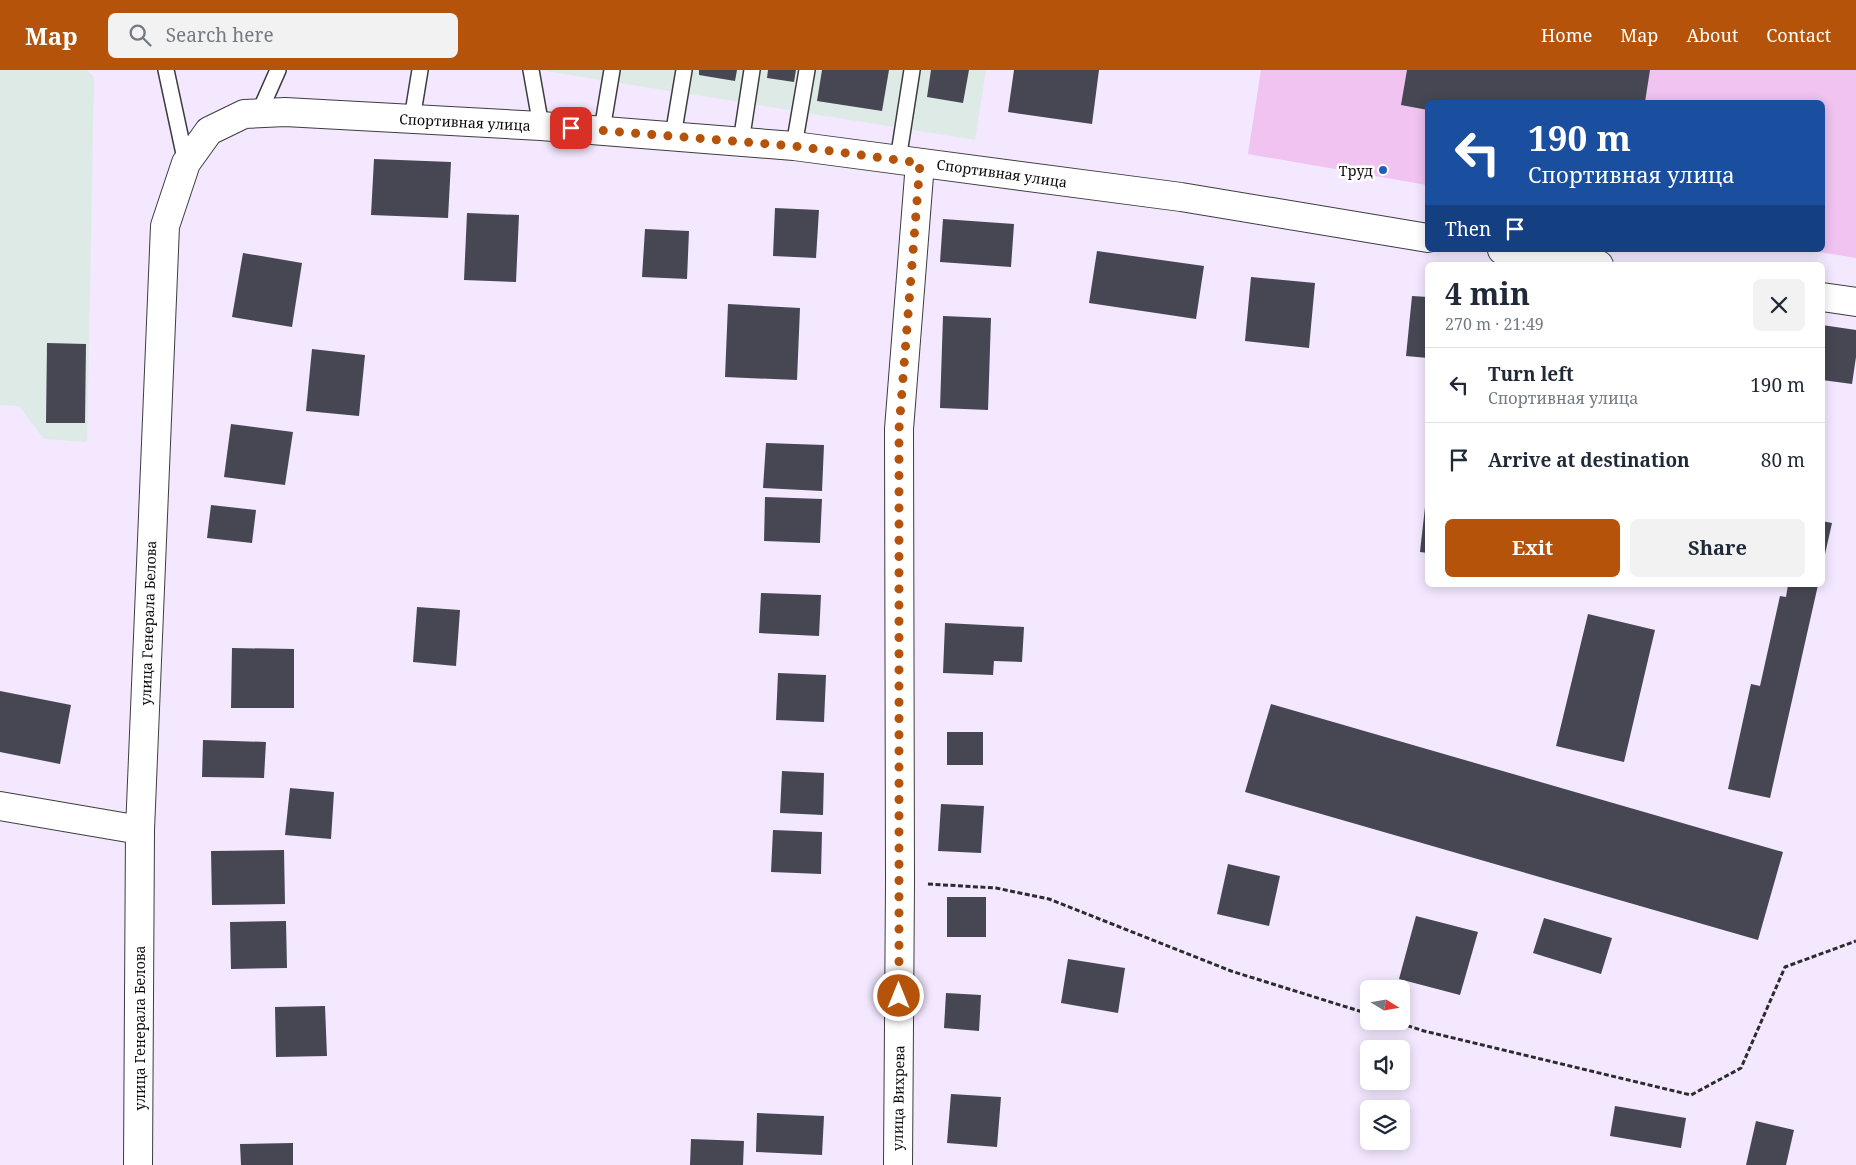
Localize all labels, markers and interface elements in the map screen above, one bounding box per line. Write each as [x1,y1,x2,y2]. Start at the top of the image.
search box [108,13,458,58]
text: Map [25,19,78,52]
icon: search [126,21,154,49]
text: Search here [166,22,274,48]
text: Home [1541,23,1592,47]
text: Map [1620,23,1658,47]
text: About [1686,23,1738,47]
text: Contact [1766,23,1831,47]
pin [550,107,592,149]
street label: Спортивная улица [399,109,531,135]
icon: arrive [557,114,585,142]
text: 190 m [1528,114,1631,161]
icon: left [1445,120,1510,185]
street label: Спортивная улица [935,154,1069,192]
text: Спортивная улица [1528,159,1735,189]
place label: Труд [1339,161,1373,180]
marker: Труд [1377,164,1389,176]
icon: arrive [1501,215,1529,243]
text: Then [1445,216,1491,242]
text: 4 min [1445,273,1530,314]
button: close [1753,279,1805,331]
text: 270 m · 21:49 [1445,313,1544,335]
text: Turn left [1488,361,1574,387]
icon: left [1445,371,1473,399]
text: 190 m [1750,372,1805,398]
text: Спортивная улица [1488,387,1638,409]
icon: arrive [1445,446,1473,474]
text: Arrive at destination [1488,447,1690,473]
text: 80 m [1761,447,1805,473]
button: Exit [1445,519,1620,577]
button: Share [1630,519,1805,577]
street label: улица Генерала Белова [136,540,160,706]
street label: улица Генерала Белова [130,946,149,1110]
position arrow [872,969,924,1021]
north arrow [1360,980,1410,1030]
map controls [1360,980,1410,1150]
button: sound [1360,1040,1410,1090]
street label: улица Вихрева [888,1045,908,1151]
button: layers [1360,1100,1410,1150]

